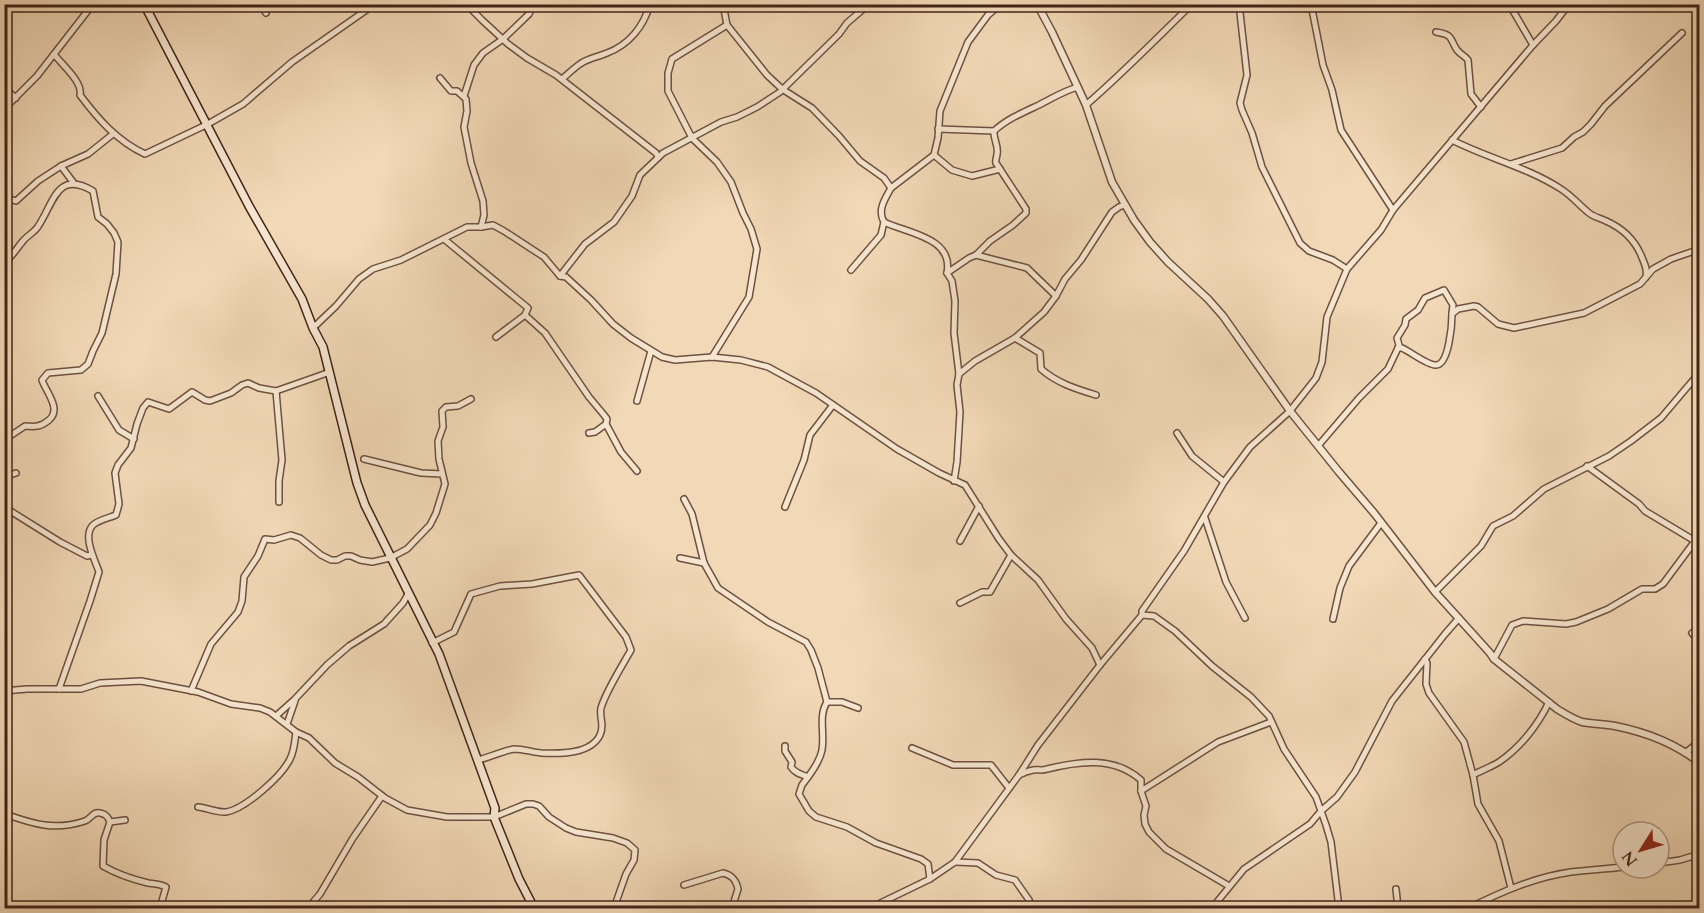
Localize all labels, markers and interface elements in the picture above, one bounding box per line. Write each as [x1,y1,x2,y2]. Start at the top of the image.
north arrow [1611,820,1671,880]
text: N [1617,846,1643,871]

